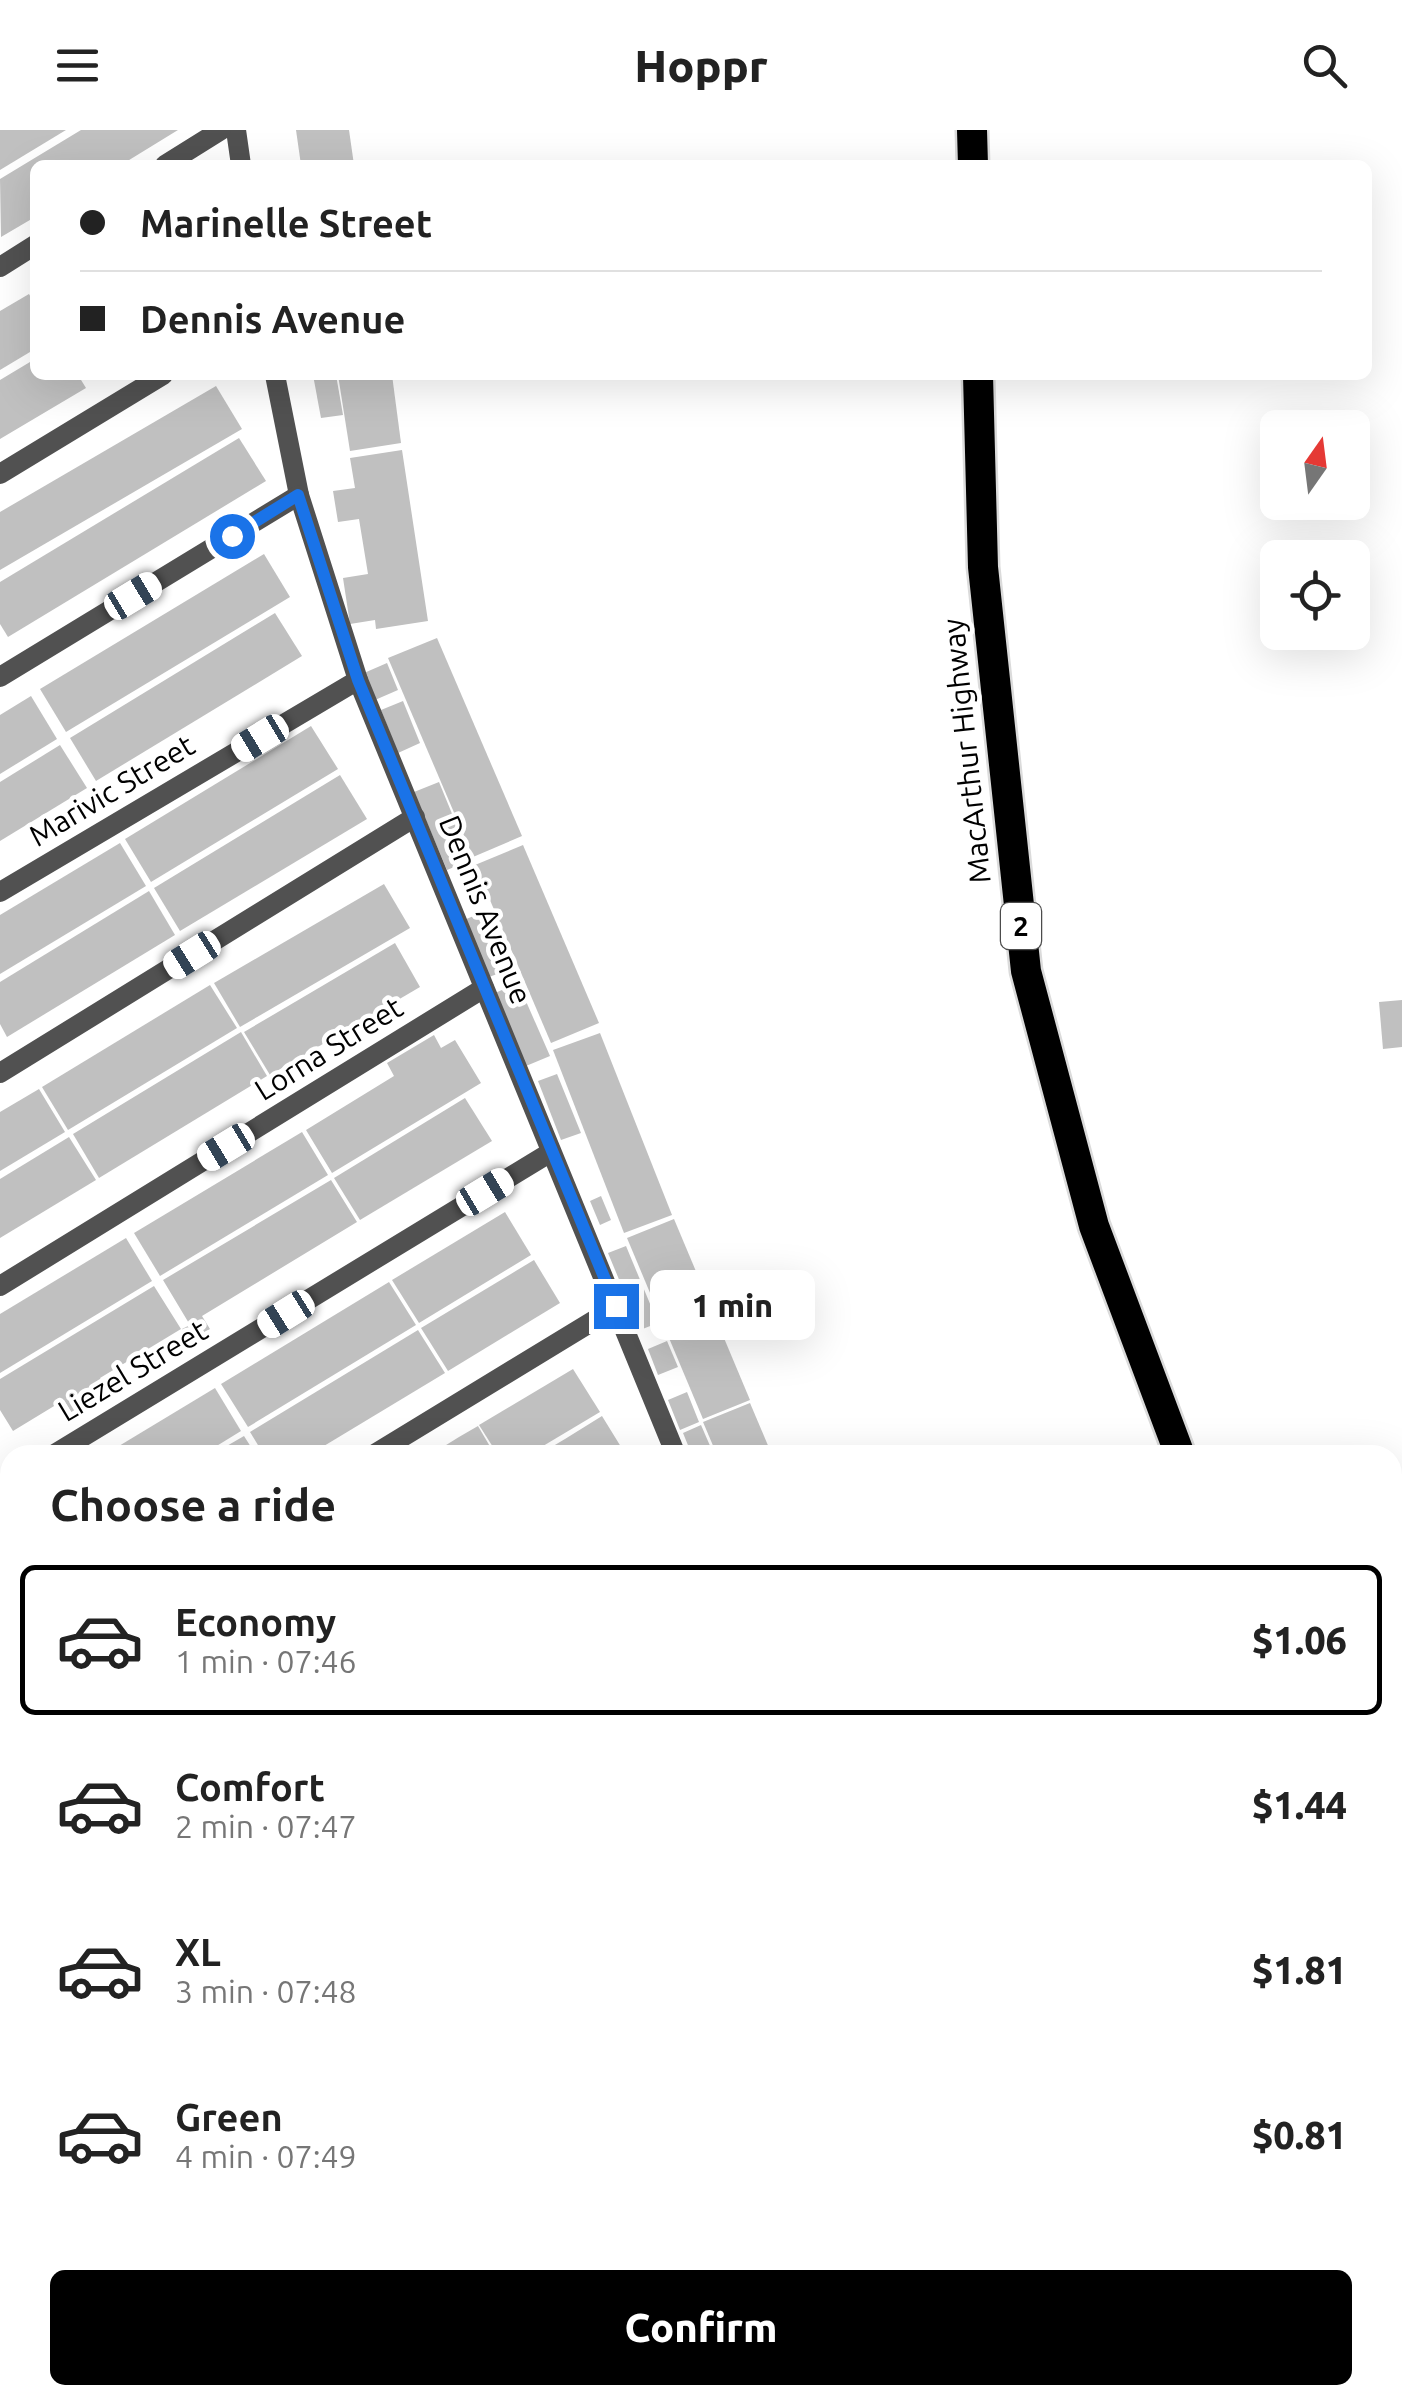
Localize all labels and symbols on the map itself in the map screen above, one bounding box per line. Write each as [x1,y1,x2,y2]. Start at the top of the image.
north arrow [1260,410,1370,520]
route start [210,514,255,559]
car [100,568,166,624]
street label: MacArthur Highway [935,617,997,885]
car [227,710,293,766]
street label: Marivic Street [23,727,200,853]
street label: Dennis Avenue [433,810,539,1009]
road number: 2 [1001,903,1041,949]
car [159,926,225,984]
street label: Lorna Street [248,989,409,1107]
car [193,1119,259,1175]
car [452,1164,518,1220]
callout: 1 min [651,1271,816,1341]
route end [594,1284,639,1329]
car [253,1285,319,1343]
street label: Liezel Street [52,1312,213,1428]

